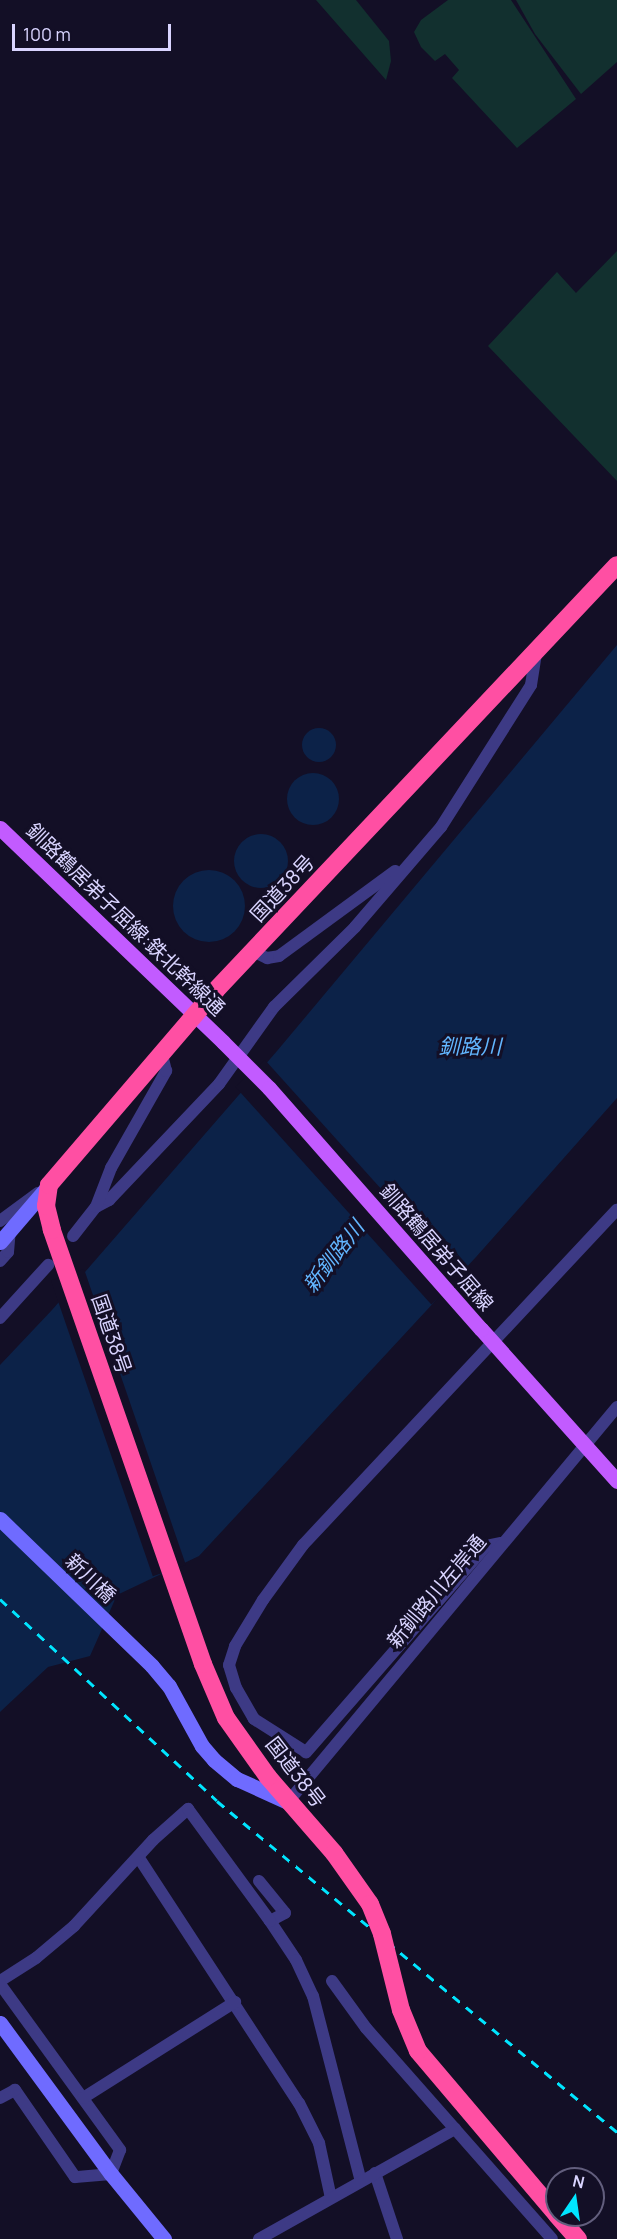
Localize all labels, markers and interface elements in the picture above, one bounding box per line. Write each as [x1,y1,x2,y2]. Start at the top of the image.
scale bar [15,12,174,50]
text: 100 m [23,22,71,46]
street label: 釧路鶴居弟子屈線:鉄北幹線通 [22,818,230,1020]
street label: 国道38号 [245,850,319,926]
water label: 釧路川 [439,1033,501,1059]
street label: 釧路鶴居弟子屈線 [375,1179,499,1315]
water label: 新釧路川 [297,1215,369,1297]
street label: 国道38号 [87,1291,137,1377]
street label: 新釧路川左岸通 [382,1530,490,1652]
street label: 新川橋 [61,1549,121,1607]
street label: 国道38号 [261,1732,331,1812]
north arrow [545,2167,605,2227]
text: N [571,2169,587,2193]

